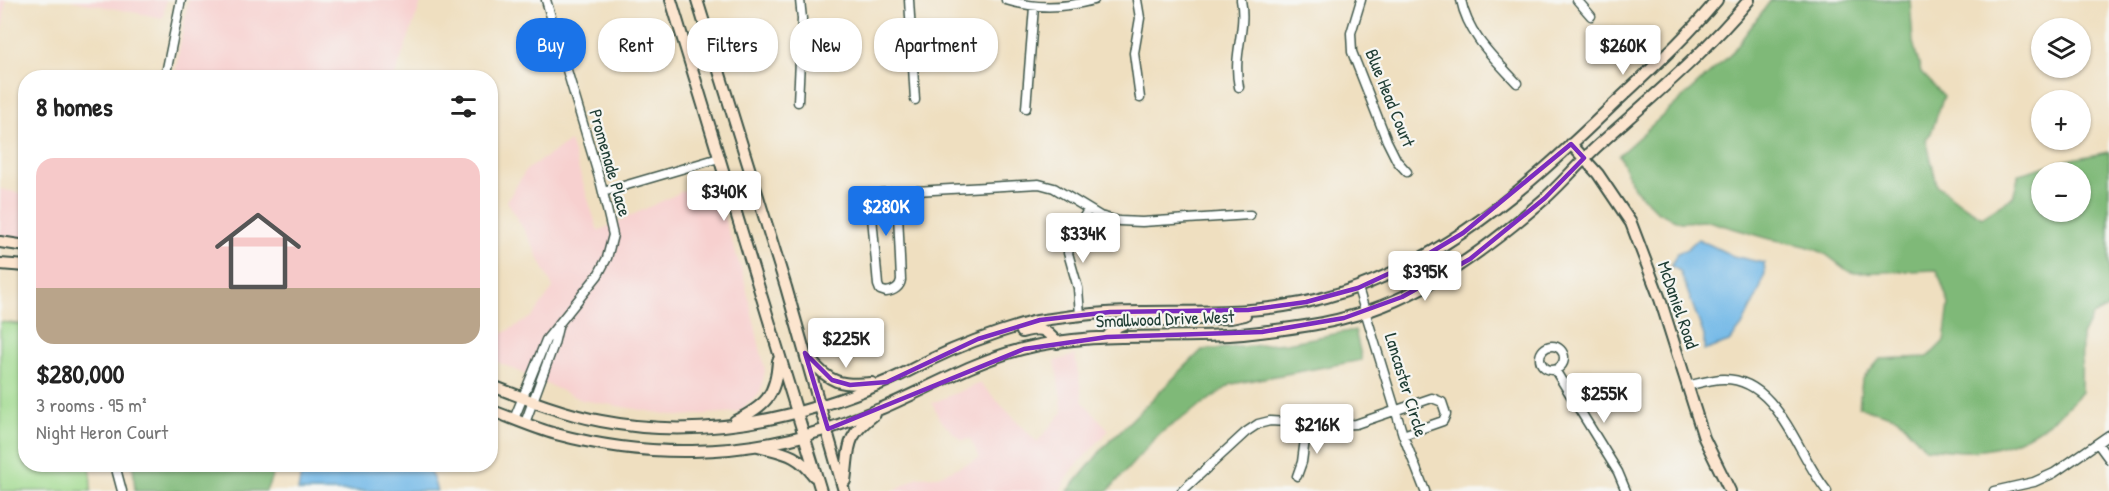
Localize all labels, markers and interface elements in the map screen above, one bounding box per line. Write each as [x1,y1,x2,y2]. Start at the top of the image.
chip: Buy [516,18,586,72]
chip: Rent [598,18,675,72]
chip: Filters [687,18,778,72]
chip: New [790,18,862,72]
chip: Apartment [874,18,998,72]
map controls [2031,18,2091,222]
button: layers [2031,18,2091,78]
pin: $260K [1581,25,1665,76]
text: $260K [1600,31,1646,58]
street label: Blue Head Court [1359,45,1422,151]
text: 8 homes [36,89,113,124]
icon: filters [447,90,480,123]
button: + [2031,90,2091,150]
street label: Promenade Place [583,106,638,219]
button: − [2031,162,2091,222]
pin: $340K [682,171,766,222]
text: $340K [701,177,747,204]
pin: $280K [844,186,928,237]
text: $280K [862,192,910,219]
icon: home [204,197,312,305]
pin: $334K [1041,213,1125,264]
text: $334K [1060,219,1106,246]
pin: $395K [1383,251,1467,302]
text: $395K [1402,257,1448,284]
street label: McDaniel Road [1652,258,1705,352]
street label: Smallwood Drive West [1095,304,1236,333]
pin: $225K [804,318,888,369]
text: $225K [822,324,870,351]
street label: Lancaster Circle [1379,330,1434,440]
text: $280,000 [36,356,124,391]
pin: $255K [1562,373,1646,424]
text: $255K [1581,379,1627,406]
text: 3 rooms · 95 m² [36,391,146,418]
pin: $216K [1275,404,1359,455]
text: $216K [1294,410,1340,437]
text: Night Heron Court [36,418,168,445]

